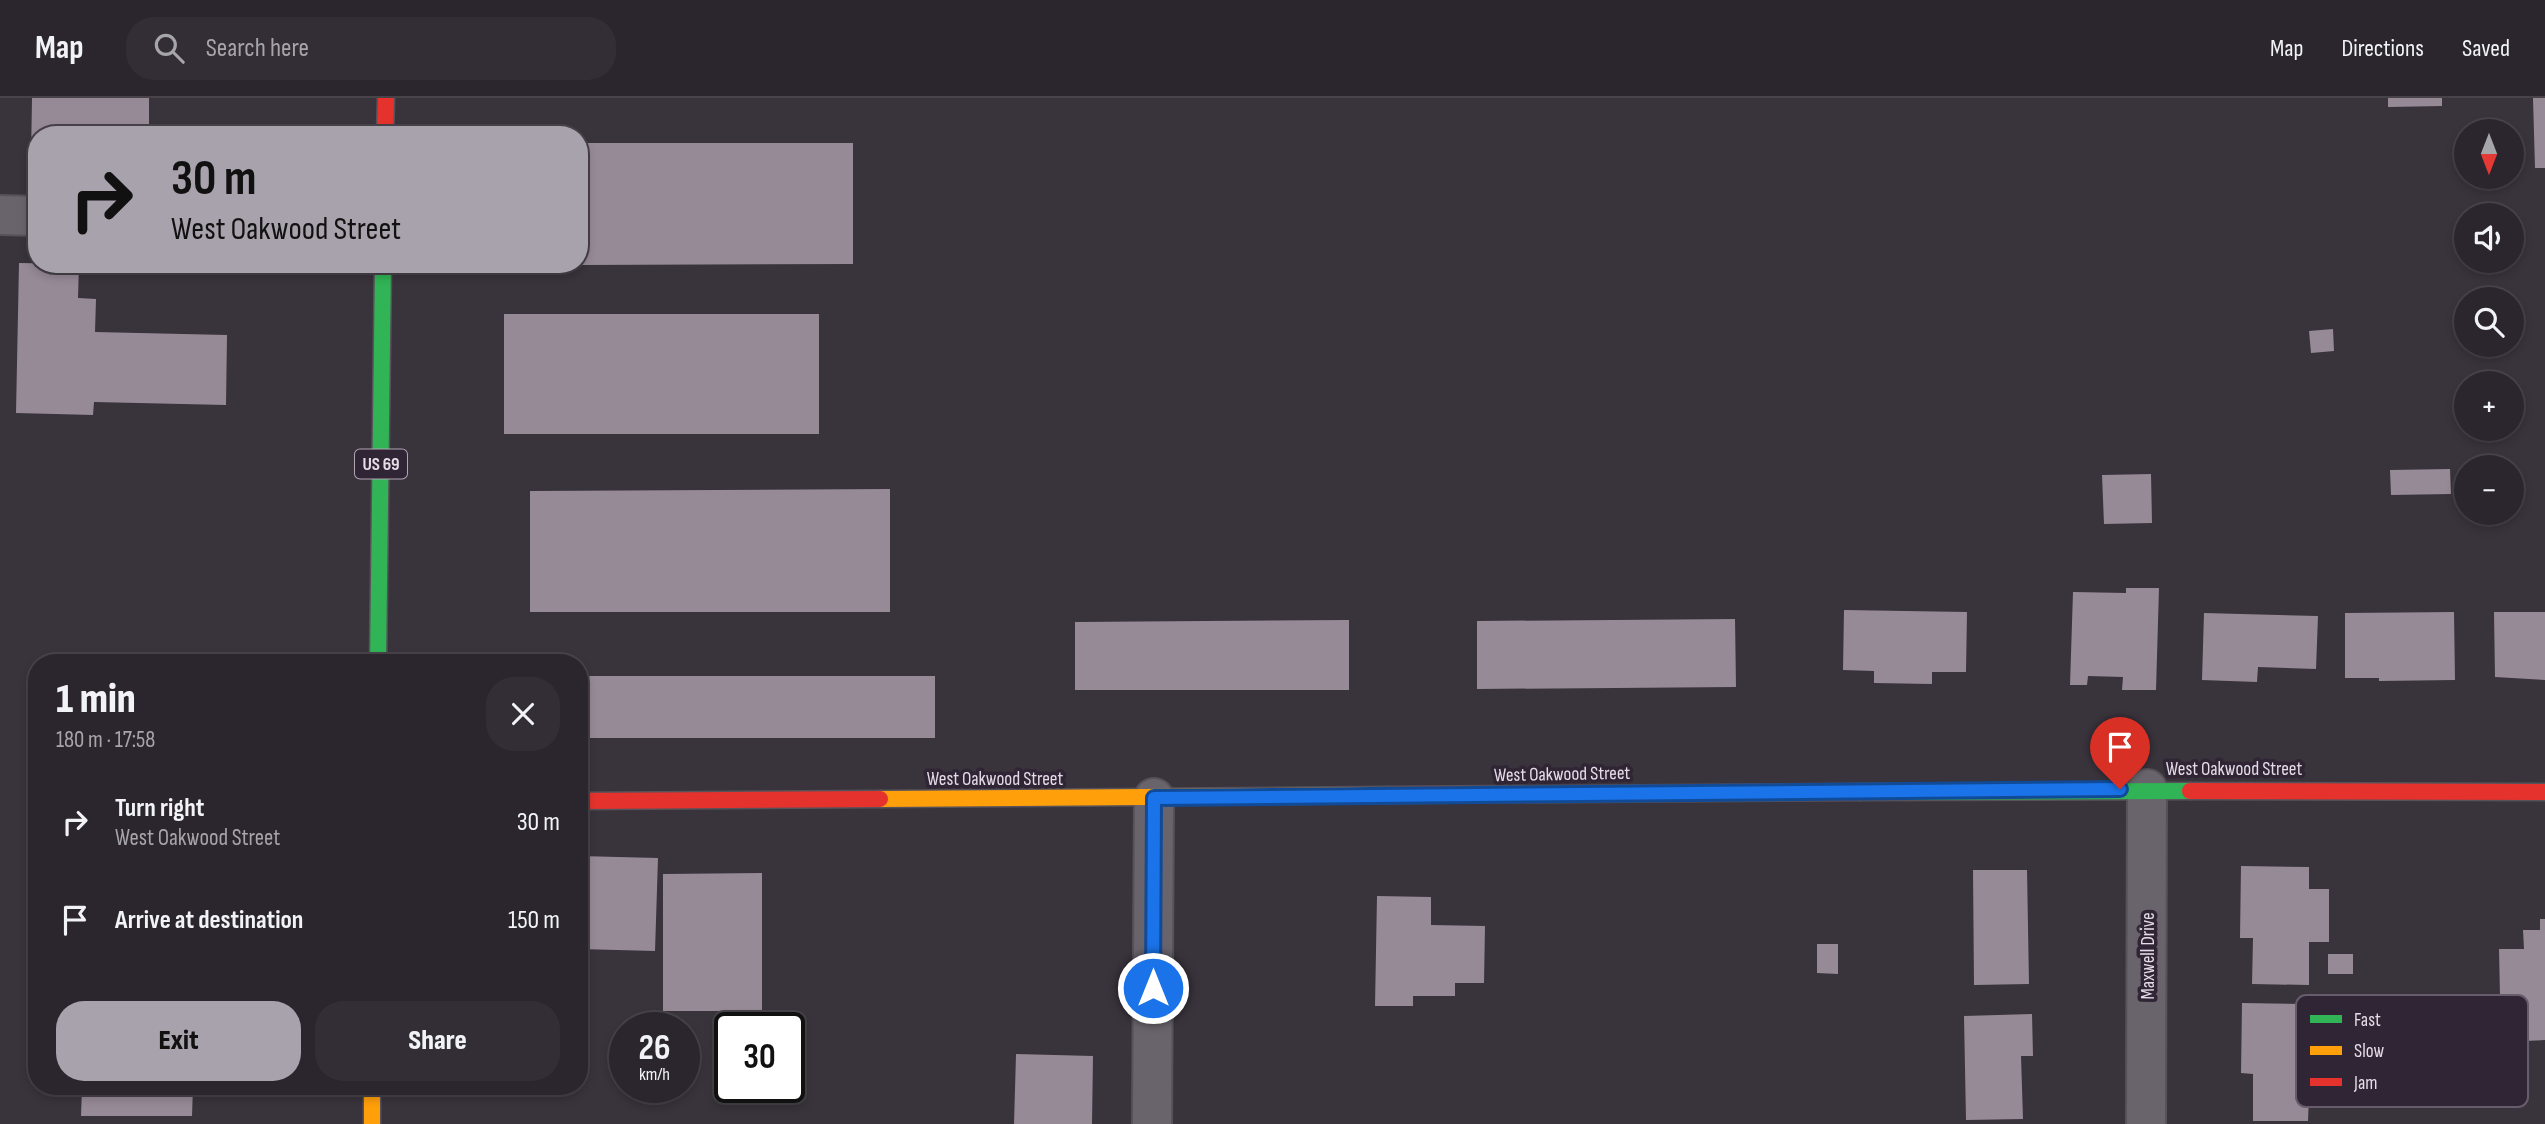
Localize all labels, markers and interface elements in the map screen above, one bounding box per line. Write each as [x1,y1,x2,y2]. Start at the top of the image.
search box [126,17,616,80]
text: Map [35,28,84,68]
icon: search [150,29,188,67]
text: Search here [206,33,309,64]
text: Map [2270,34,2303,63]
text: Directions [2341,34,2424,63]
text: Saved [2462,34,2510,63]
north arrow [2454,119,2524,189]
map controls [2454,119,2524,525]
text: 30 m [171,150,256,209]
icon: right [56,154,147,245]
button: sound [2454,203,2524,273]
text: West Oakwood Street [171,210,401,249]
button: search [2454,287,2524,357]
button: + [2454,371,2524,441]
road number: US 69 [355,450,407,478]
button: − [2454,455,2524,525]
text: 1 min [56,674,136,725]
button: close [486,677,560,751]
pin [2090,717,2150,789]
text: 180 m · 17:58 [56,726,155,754]
icon: arrive [2101,728,2139,766]
street label: West Oakwood Street [2166,758,2302,781]
street label: West Oakwood Street [1494,762,1631,787]
street label: West Oakwood Street [927,768,1063,791]
text: Turn right [115,793,204,824]
icon: right [56,803,94,841]
text: 30 m [517,807,560,838]
text: West Oakwood Street [115,824,280,852]
icon: arrive [56,901,94,939]
text: Arrive at destination [115,905,303,936]
text: 150 m [508,905,560,936]
street label: Maxwell Drive [2137,912,2160,1000]
position arrow [1116,951,1190,1025]
legend [2296,995,2528,1107]
button: Exit [56,1001,301,1081]
button: Share [315,1001,560,1081]
text: Fast [2354,1009,2381,1032]
speed limit sign: 30 [714,1012,805,1103]
text: 26 [639,1027,670,1070]
text: Slow [2354,1040,2384,1063]
text: km/h [639,1064,670,1085]
text: Jam [2353,1072,2377,1095]

